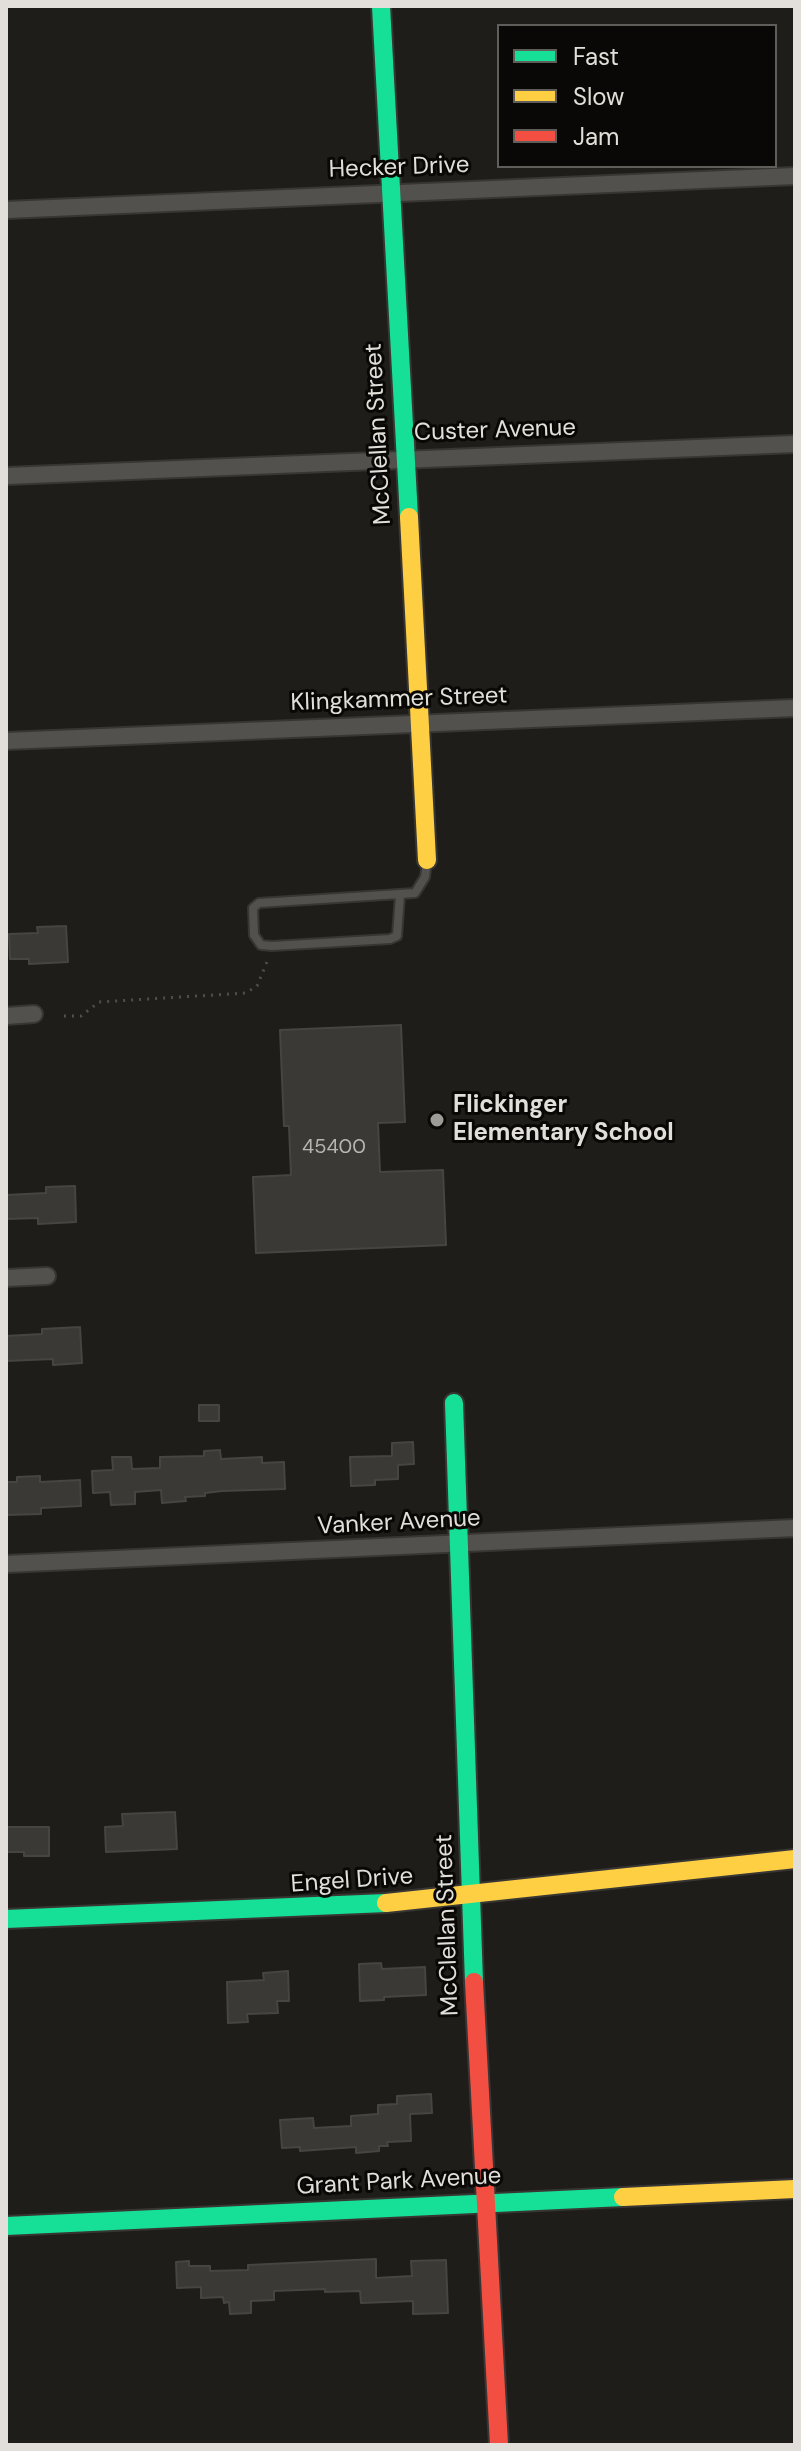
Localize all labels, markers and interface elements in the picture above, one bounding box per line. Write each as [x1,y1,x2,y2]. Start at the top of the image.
legend [497,24,777,168]
text: Fast [573,41,619,72]
text: Slow [573,81,624,112]
text: Jam [573,121,619,152]
street label: Hecker Drive [328,151,470,185]
street label: McClellan Street [360,342,398,526]
street label: Custer Avenue [414,414,576,448]
street label: Klingkammer Street [290,682,508,718]
place label: Flickinger Elementary School [453,1092,674,1148]
marker: Flickinger Elementary School [428,1111,446,1129]
house number: 45400 [302,1136,366,1160]
street label: Vanker Avenue [317,1504,481,1542]
street label: McClellan Street [430,1834,466,2016]
street label: Engel Drive [290,1862,414,1900]
street label: Grant Park Avenue [296,2162,502,2202]

